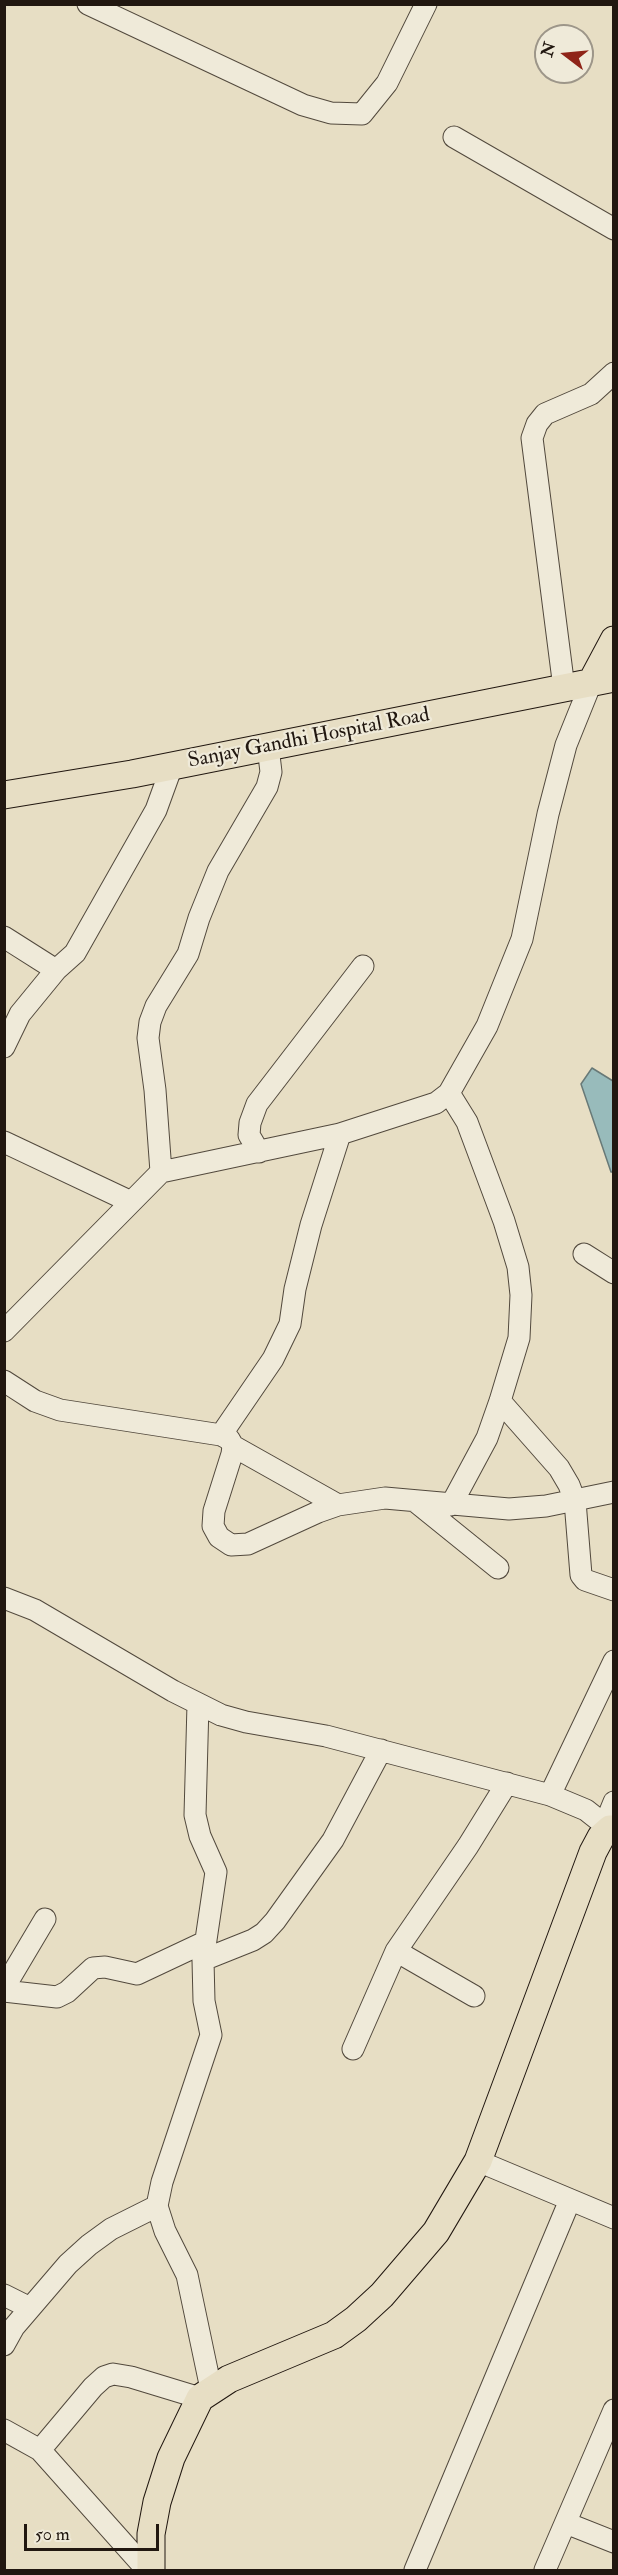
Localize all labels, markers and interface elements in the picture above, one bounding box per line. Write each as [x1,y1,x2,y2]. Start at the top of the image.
north arrow [534,24,594,84]
text: N [537,40,560,59]
street label: Sanjay Gandhi Hospital Road [186,703,432,775]
scale bar [27,2512,162,2550]
text: 50 m [35,2523,70,2546]

